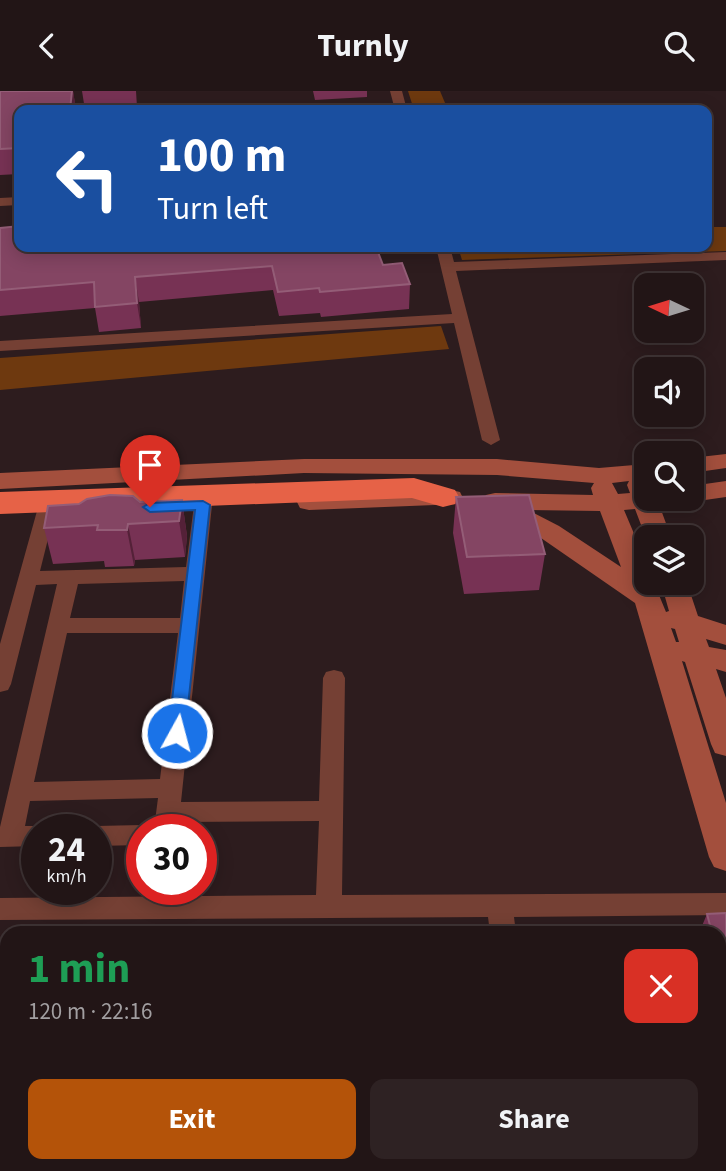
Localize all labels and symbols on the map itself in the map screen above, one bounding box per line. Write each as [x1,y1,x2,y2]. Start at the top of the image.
north arrow [634,273,704,343]
pin [120,435,180,507]
position arrow [140,696,214,770]
speed limit sign: 30 [126,814,217,905]

